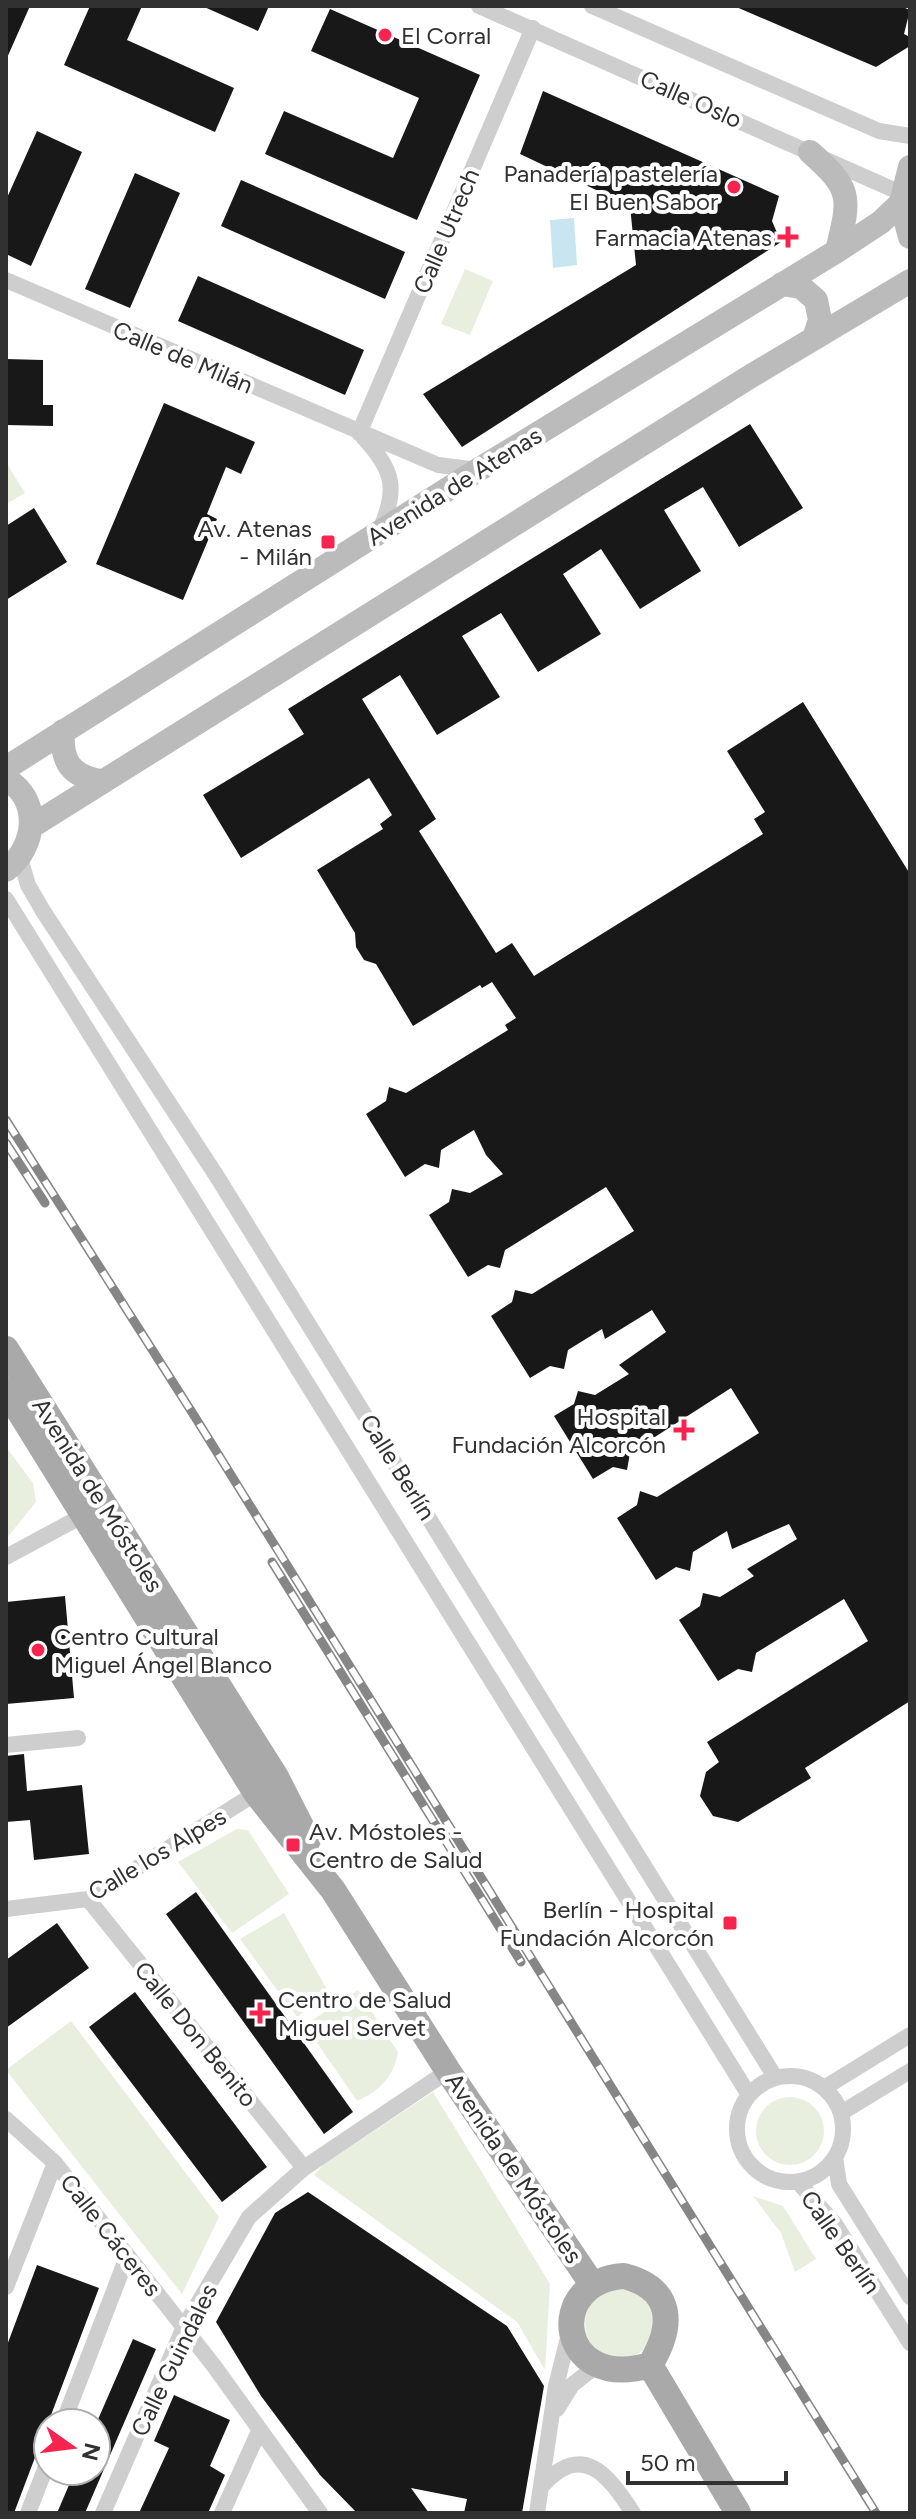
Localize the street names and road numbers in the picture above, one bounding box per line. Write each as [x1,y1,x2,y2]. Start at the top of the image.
street label: Calle Oslo [636,64,746,134]
street label: Calle Utrech [407,164,485,298]
street label: Calle de Milán [109,315,257,399]
street label: Avenida de Atenas [361,421,547,551]
street label: Avenida de Móstoles [26,1393,170,1597]
street label: Calle Berlín [354,1409,442,1525]
street label: Calle los Alpes [83,1802,231,1906]
street label: Calle Don Benito [129,1955,263,2113]
street label: Avenida de Móstoles [439,2067,589,2269]
street label: Calle Cáceres [54,2168,168,2302]
street label: Calle Berlín [795,2185,887,2299]
street label: Calle Guindales [125,2279,223,2441]

